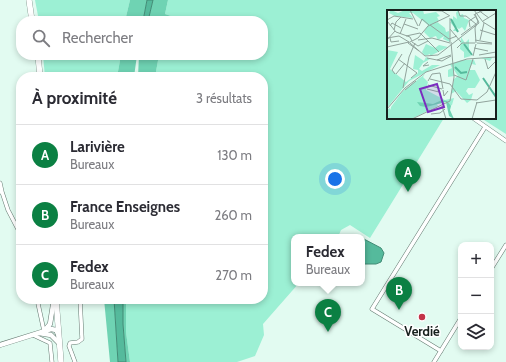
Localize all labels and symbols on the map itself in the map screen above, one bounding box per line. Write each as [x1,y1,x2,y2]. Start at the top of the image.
inset map [387,10,496,119]
pin: A [395,159,421,192]
your location [325,169,345,189]
pin: B [386,277,412,310]
pin: C [315,299,341,332]
marker: Verdié [417,312,427,322]
place label: Verdié [404,323,440,339]

